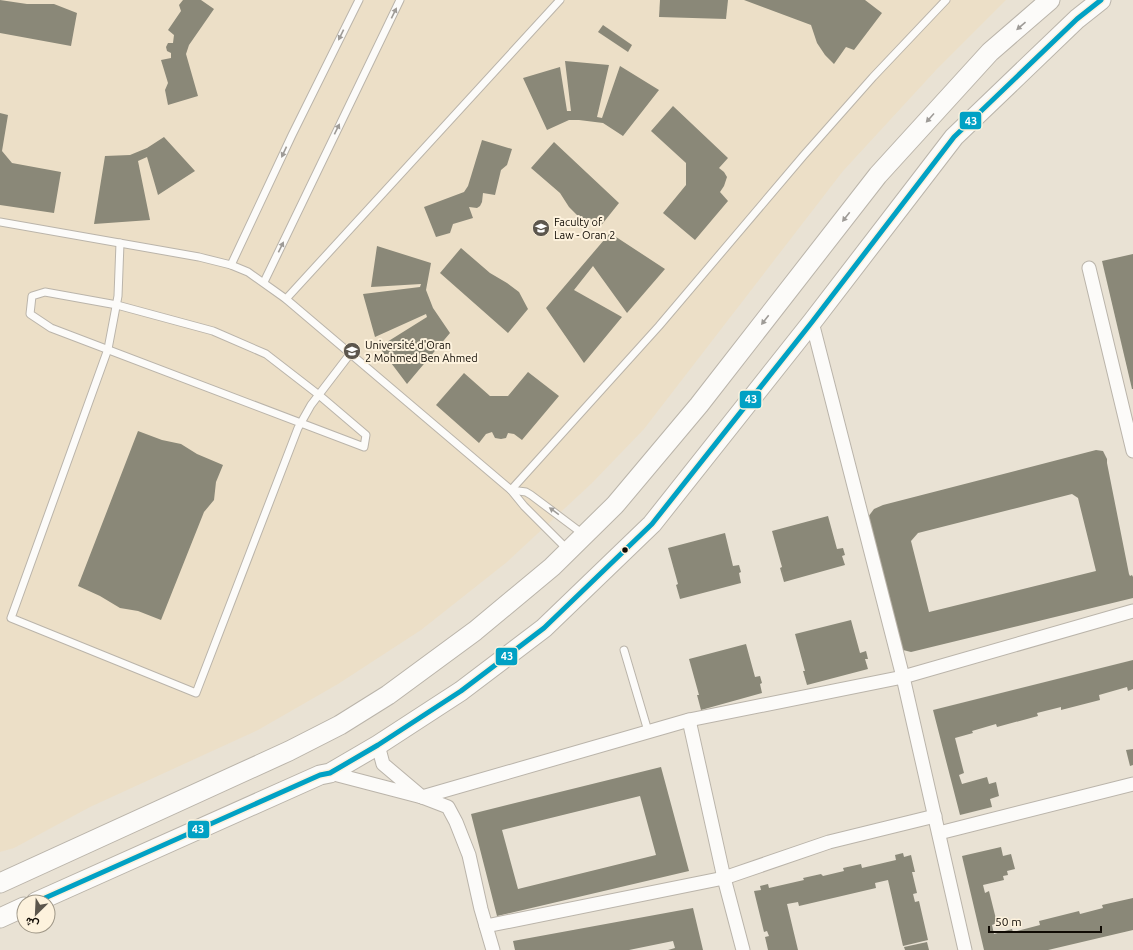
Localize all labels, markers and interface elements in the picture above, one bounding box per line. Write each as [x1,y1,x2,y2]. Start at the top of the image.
one-way arrow [391,7,397,18]
one-way arrow [1015,21,1026,30]
one-way arrow [338,29,344,41]
line badge: 43 [959,111,982,130]
one-way arrow [926,114,935,123]
text: 43 [965,115,977,127]
one-way arrow [334,124,340,135]
one-way arrow [281,146,287,157]
one-way arrow [841,212,850,223]
place label: Faculty of Law - Oran 2 [554,216,615,241]
school or university icon: Faculty of Law - Oran 2 [531,218,551,238]
one-way arrow [278,241,284,252]
one-way arrow [761,314,770,325]
place label: Université d'Oran 2 Mohmed Ben Ahmed [365,339,478,364]
school or university icon: Université d'Oran 2 Mohmed Ben Ahmed [342,341,362,361]
line badge: 43 [739,390,762,409]
text: 43 [745,393,757,405]
one-way arrow [548,507,559,515]
unlabelled marker [620,545,630,555]
line badge: 43 [495,647,518,666]
text: 43 [501,650,513,662]
line badge: 43 [187,820,210,839]
text: 43 [192,823,204,835]
north arrow [16,894,56,934]
scale bar [989,908,1101,934]
text: ش [23,914,41,931]
text: 50 m [995,915,1022,928]

